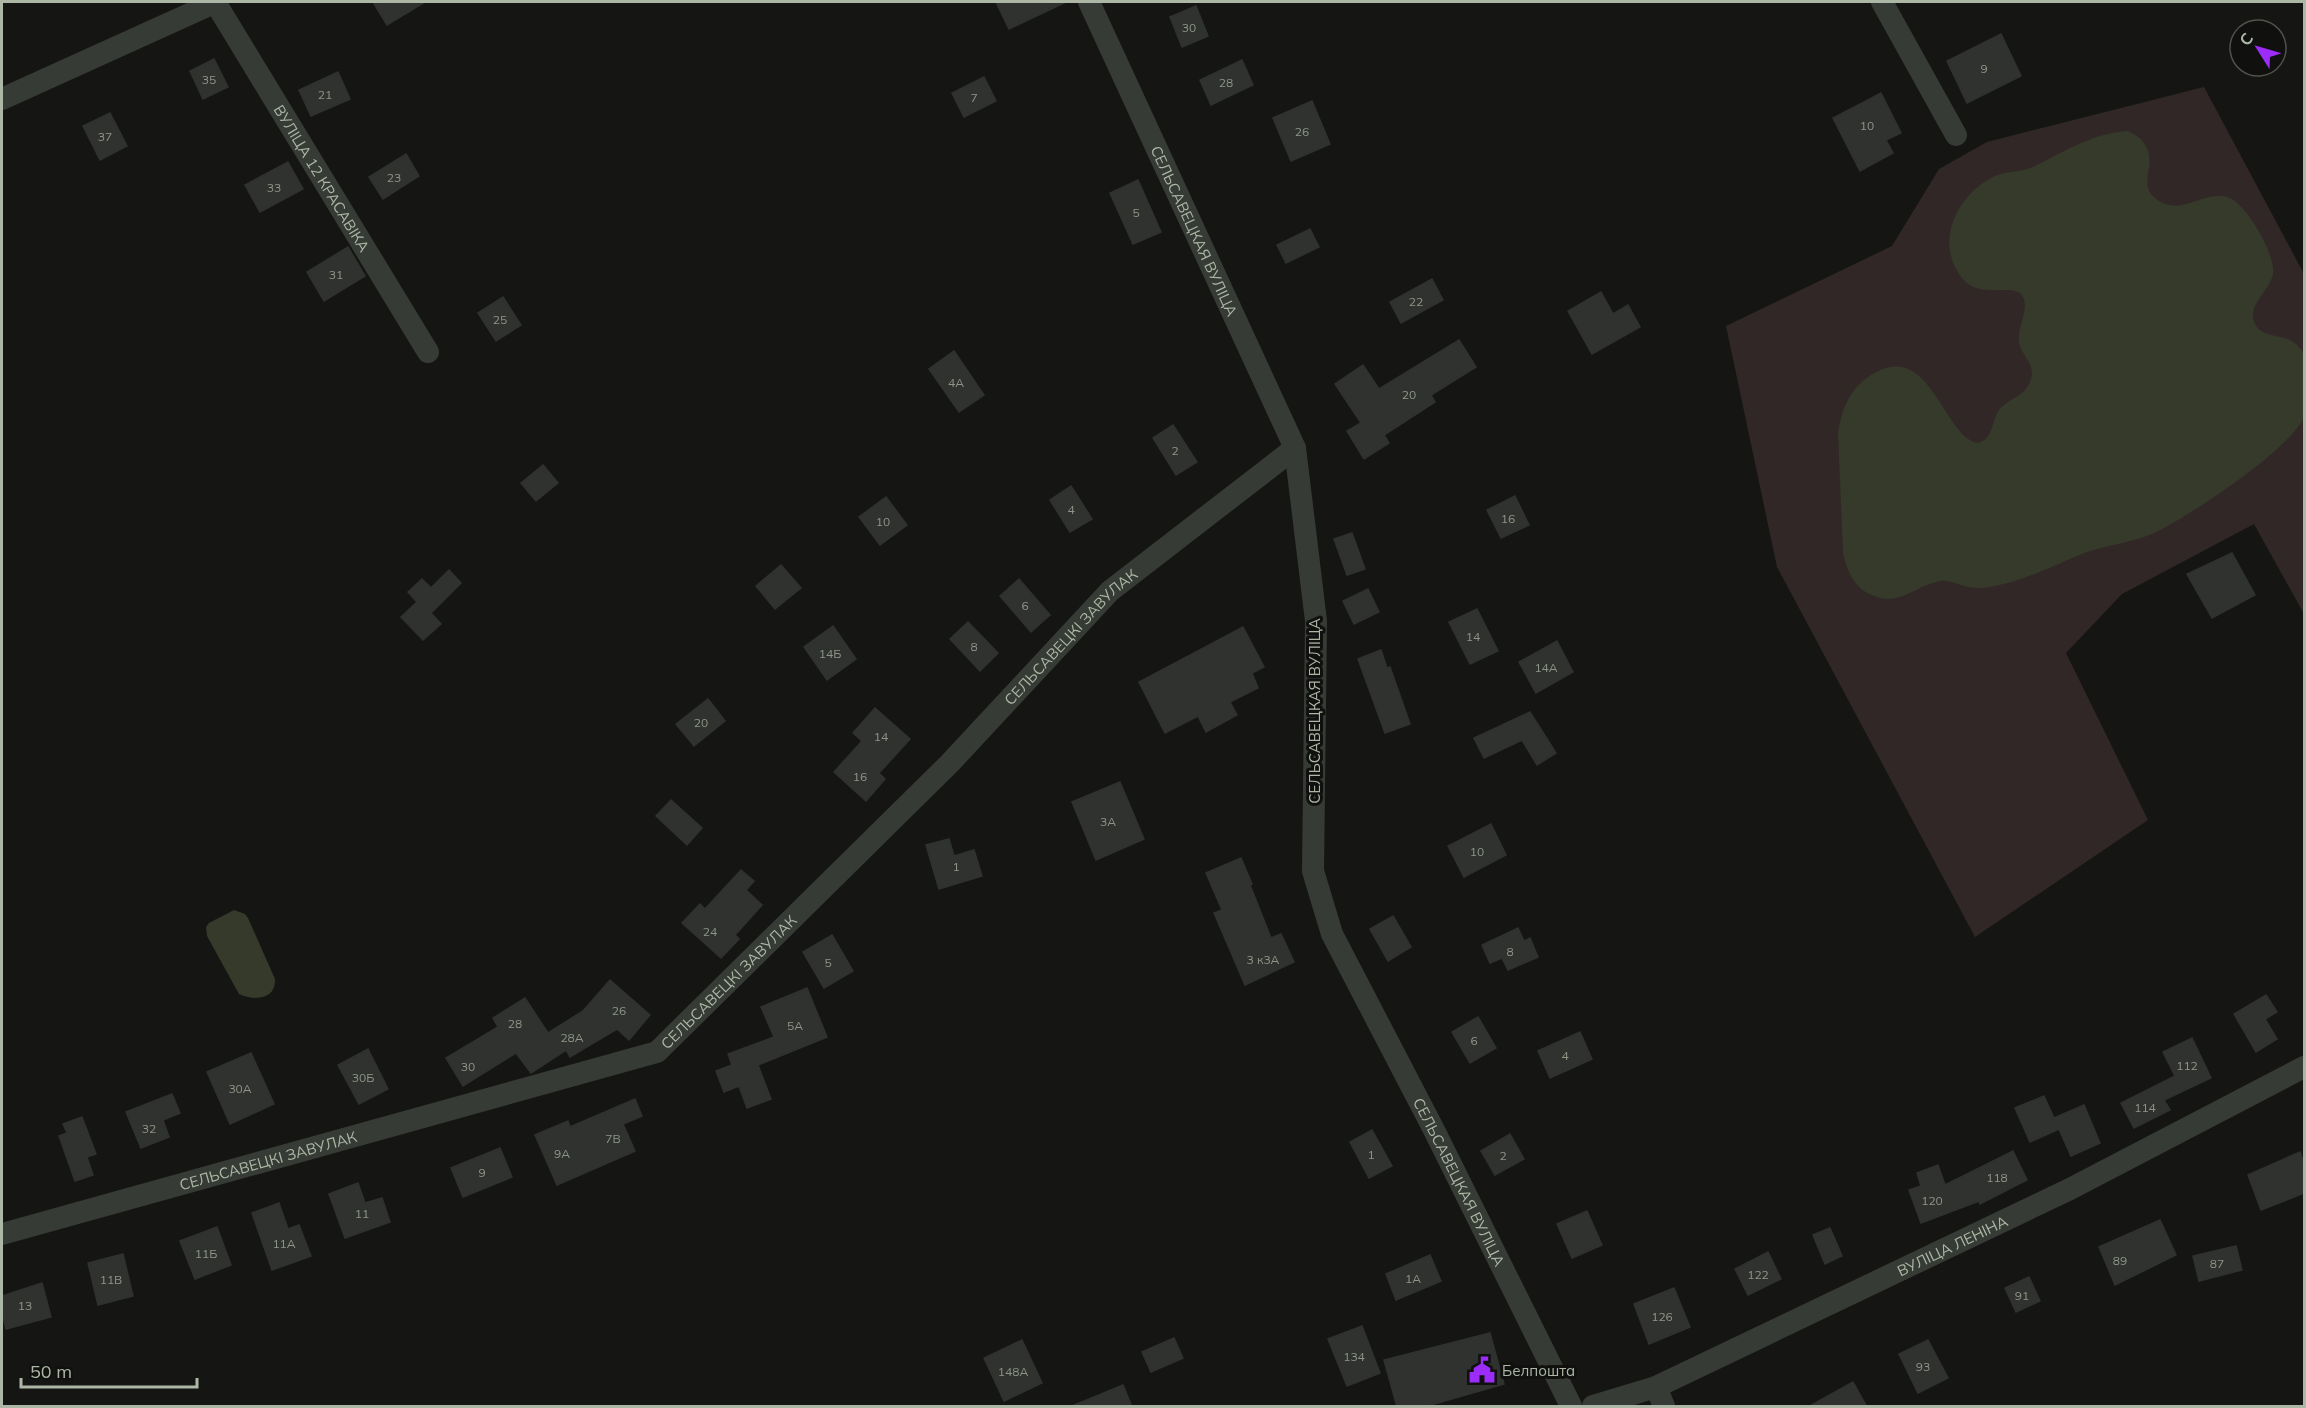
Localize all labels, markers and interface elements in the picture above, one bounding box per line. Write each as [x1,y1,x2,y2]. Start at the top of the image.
north arrow [2228,18,2288,78]
house number: 30 [1182,20,1196,35]
text: С [2235,29,2257,49]
house number: 9 [1980,61,1988,76]
house number: 35 [202,72,216,87]
house number: 28 [1219,75,1233,90]
house number: 21 [318,87,332,102]
house number: 7 [970,90,978,105]
street label: ВУЛІЦА 12 КРАСАВІКА [270,101,374,255]
house number: 10 [1860,118,1874,133]
house number: 26 [1295,124,1309,139]
house number: 37 [98,129,112,144]
street label: СЕЛЬСАВЕЦКАЯ ВУЛІЦА [1147,142,1242,319]
house number: 23 [387,170,401,185]
house number: 33 [267,180,281,195]
house number: 5 [1132,205,1140,220]
house number: 31 [329,267,343,282]
house number: 22 [1409,294,1423,309]
house number: 25 [493,312,507,327]
house number: 4А [948,375,964,390]
house number: 20 [1402,387,1416,402]
house number: 2 [1171,443,1179,458]
house number: 4 [1067,502,1075,517]
house number: 16 [1501,511,1515,526]
house number: 10 [876,514,890,529]
street label: СЕЛЬСАВЕЦКІ ЗАВУЛАК [1000,564,1141,709]
house number: 6 [1021,598,1029,613]
street label: СЕЛЬСАВЕЦКАЯ ВУЛІЦА [1305,618,1324,804]
house number: 14 [1466,629,1480,644]
house number: 8 [970,639,978,654]
house number: 14Б [819,646,841,661]
house number: 14А [1534,660,1558,675]
house number: 20 [694,715,708,730]
house number: 14 [874,729,888,744]
house number: 16 [853,769,867,784]
house number: 3А [1100,814,1116,829]
house number: 10 [1470,844,1484,859]
house number: 1 [952,859,960,874]
street label: СЕЛЬСАВЕЦКІ ЗАВУЛАК [656,910,800,1053]
house number: 24 [703,924,717,939]
house number: 8 [1506,944,1514,959]
house number: 3 к3А [1247,952,1280,967]
house number: 5 [824,955,832,970]
house number: 26 [612,1003,626,1018]
house number: 28 [508,1016,522,1031]
house number: 5А [787,1018,803,1033]
house number: 28А [560,1030,584,1045]
house number: 6 [1470,1033,1478,1048]
house number: 4 [1561,1048,1569,1063]
house number: 112 [2176,1058,2198,1073]
house number: 30 [461,1059,475,1074]
house number: 30Б [352,1070,374,1085]
house number: 30А [228,1081,252,1096]
street label: СЕЛЬСАВЕЦКАЯ ВУЛІЦА [1409,1094,1509,1269]
house number: 114 [2134,1100,2156,1115]
house number: 32 [142,1121,156,1136]
street label: СЕЛЬСАВЕЦКІ ЗАВУЛАК [177,1126,359,1194]
house number: 7В [605,1131,621,1146]
house number: 9А [554,1146,570,1161]
house number: 1 [1367,1147,1375,1162]
house number: 2 [1499,1148,1507,1163]
house number: 9 [478,1165,486,1180]
house number: 118 [1986,1170,2008,1185]
house number: 120 [1921,1193,1943,1208]
house number: 11 [355,1206,369,1221]
street label: ВУЛІЦА ЛЕНІНА [1894,1211,2010,1280]
house number: 11А [272,1236,296,1251]
house number: 11Б [195,1246,217,1261]
house number: 89 [2113,1253,2127,1268]
house number: 87 [2210,1256,2224,1271]
house number: 122 [1747,1267,1769,1282]
house number: 1А [1405,1271,1421,1286]
house number: 11В [100,1272,122,1287]
house number: 91 [2015,1288,2029,1303]
house number: 13 [18,1298,32,1313]
house number: 126 [1651,1309,1673,1324]
house number: 134 [1343,1349,1365,1364]
scale bar [21,1351,196,1389]
public building icon: Белпошта [1467,1355,1497,1385]
house number: 93 [1916,1359,1930,1374]
text: 50 m [30,1360,72,1383]
place label: Белпошта [1502,1361,1575,1380]
house number: 148А [998,1364,1028,1379]

